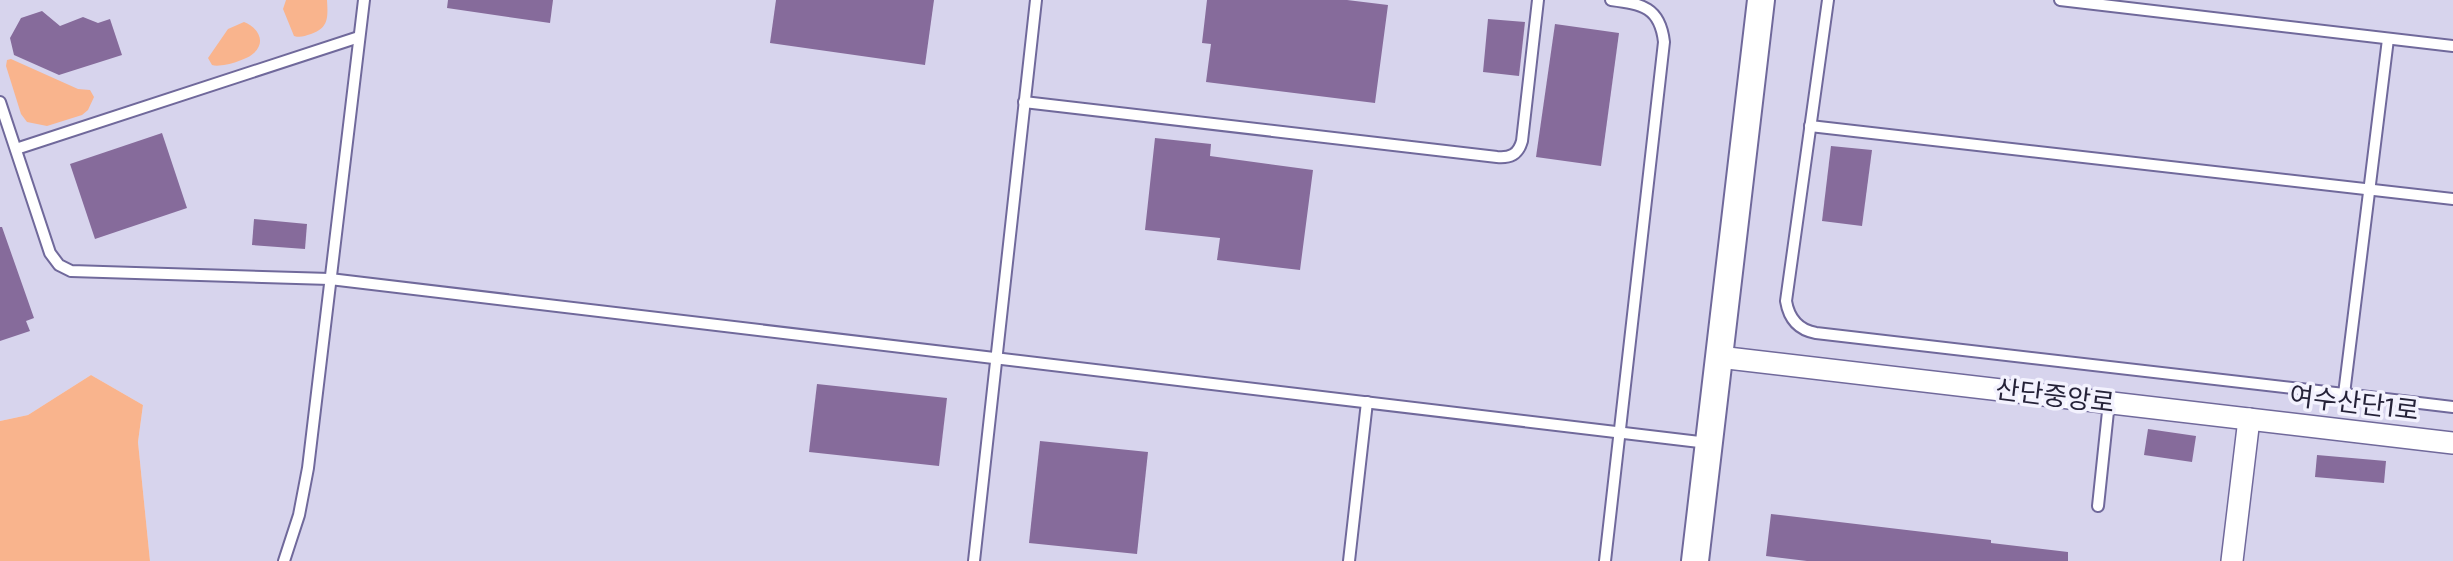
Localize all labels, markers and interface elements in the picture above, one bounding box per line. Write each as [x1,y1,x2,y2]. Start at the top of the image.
street label: 산단중앙로 [1994,372,2116,417]
street label: 여수산단1로 [2288,378,2421,425]

